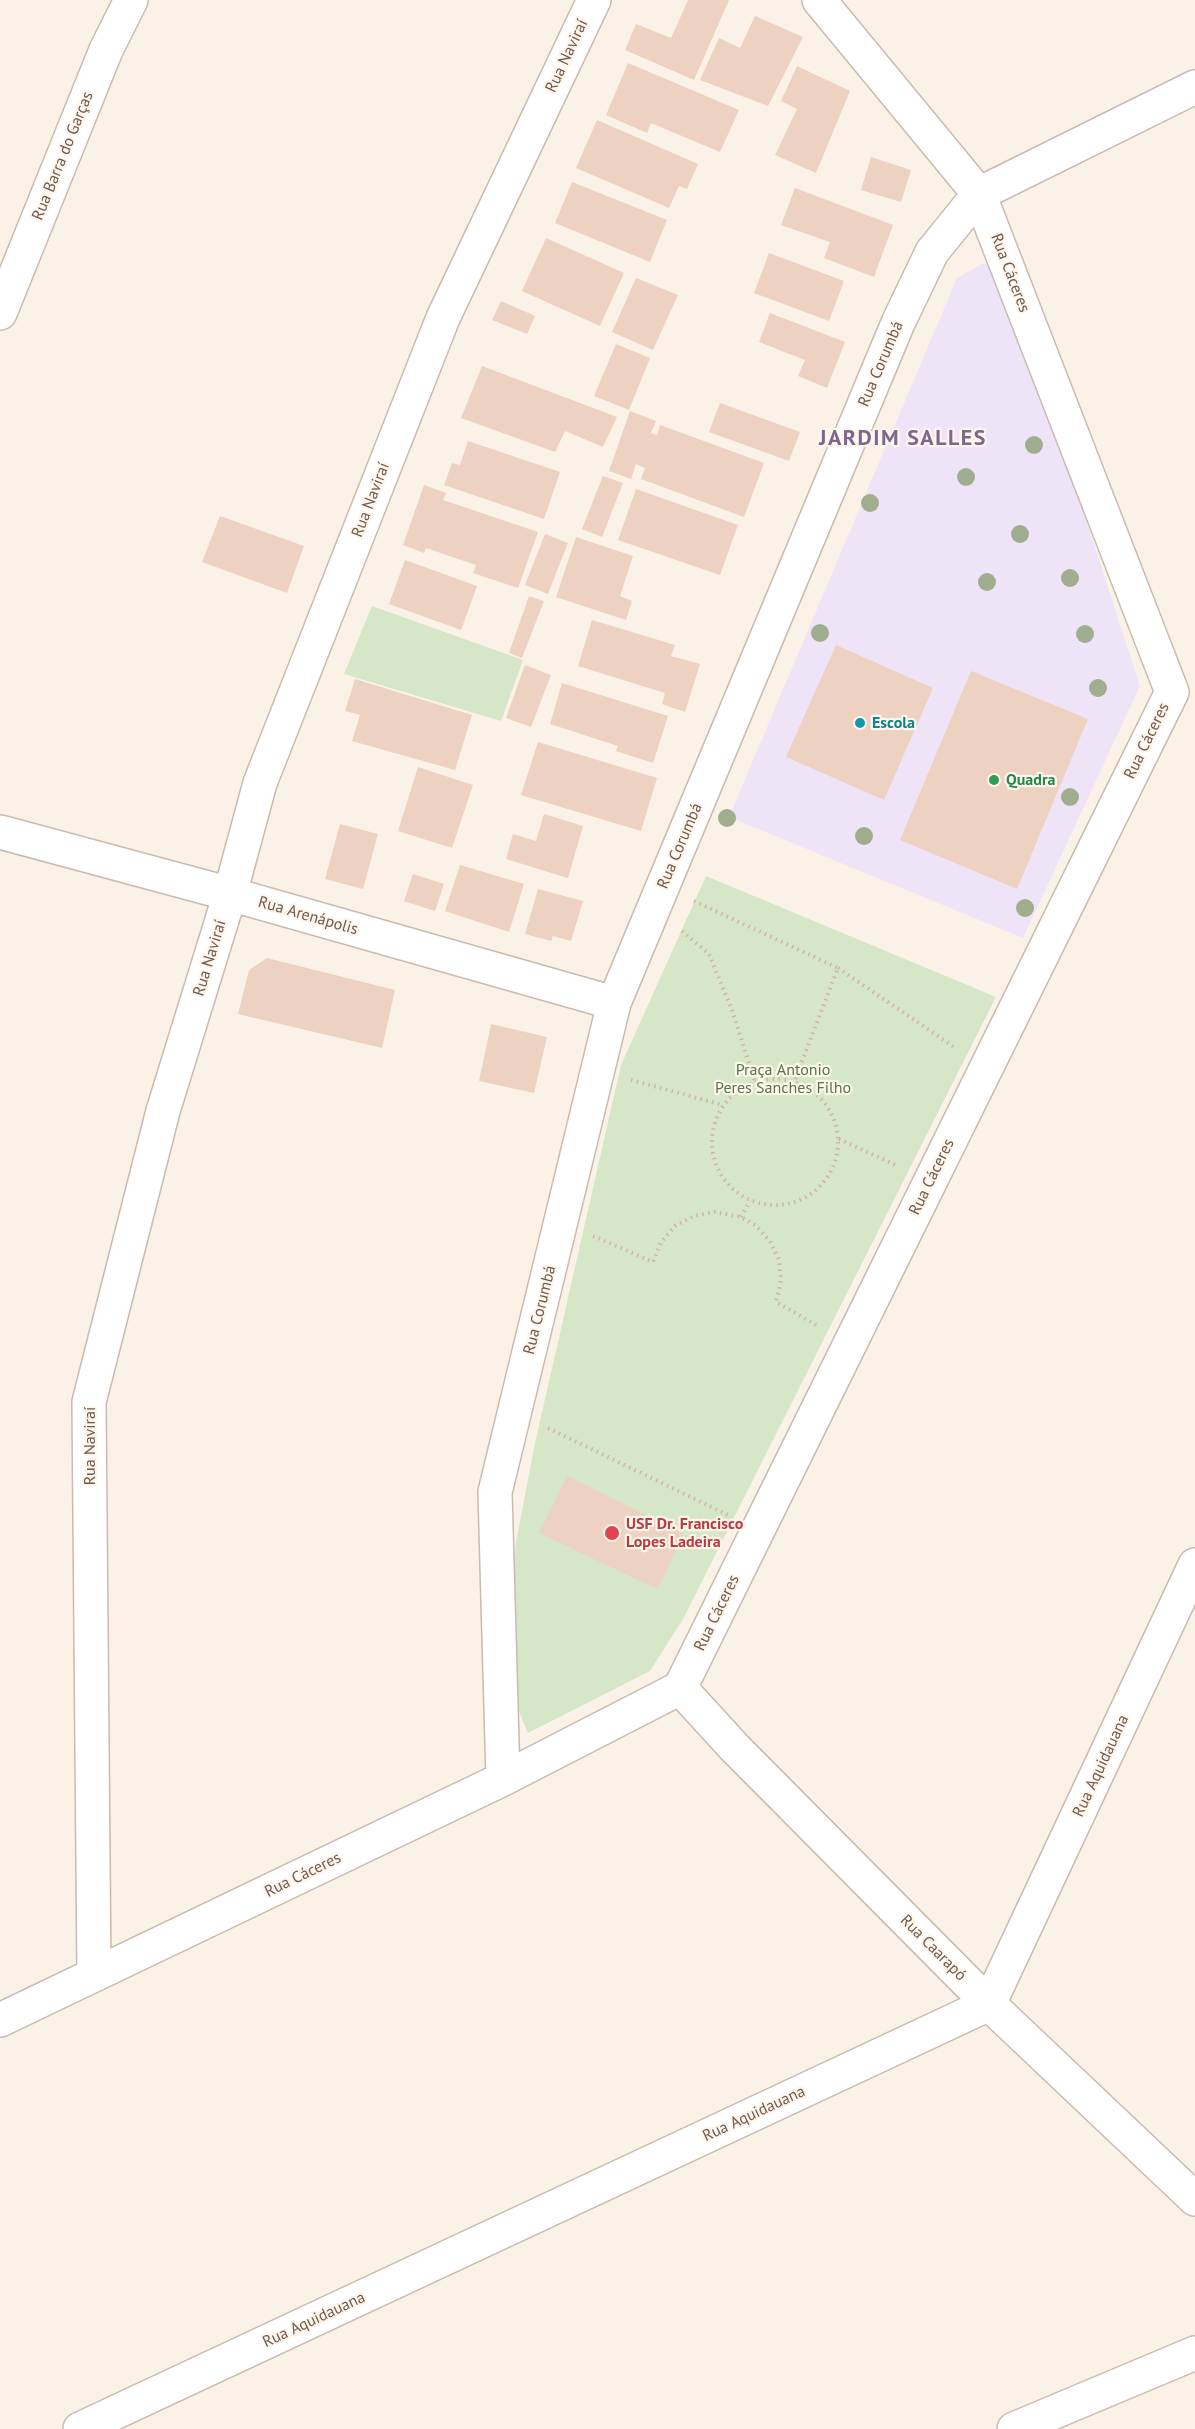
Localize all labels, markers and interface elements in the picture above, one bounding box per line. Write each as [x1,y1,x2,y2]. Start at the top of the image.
street label: Rua Naviraí [542,16,592,96]
street label: Rua Barra do Garças [28,89,98,223]
street label: Rua Cáceres [986,231,1034,315]
street label: Rua Corumbá [854,318,908,410]
district label: JARDIM SALLES [819,426,987,452]
street label: Rua Naviraí [348,460,394,540]
street label: Rua Cáceres [1120,700,1174,782]
place label: Escola [872,713,915,733]
marker: Escola [853,716,867,730]
place label: Quadra [1006,770,1055,790]
marker: Quadra [987,773,1001,787]
street label: Rua Corumbá [653,800,707,892]
street label: Rua Arenápolis [256,893,360,939]
street label: Rua Naviraí [189,918,231,998]
park label: Praça Antonio Peres Sanches Filho [715,1060,851,1098]
street label: Rua Cáceres [905,1136,959,1218]
street label: Rua Corumbá [520,1264,560,1356]
street label: Rua Naviraí [80,1407,100,1485]
place label: USF Dr. Francisco Lopes Ladeira [626,1514,743,1552]
marker: USF Dr. Francisco Lopes Ladeira [603,1524,621,1542]
street label: Rua Cáceres [690,1572,744,1654]
street label: Rua Aquidauana [1069,1712,1133,1820]
street label: Rua Cáceres [262,1848,344,1902]
street label: Rua Caarapó [896,1911,970,1985]
street label: Rua Aquidauana [700,2082,808,2146]
street label: Rua Aquidauana [260,2288,368,2352]

